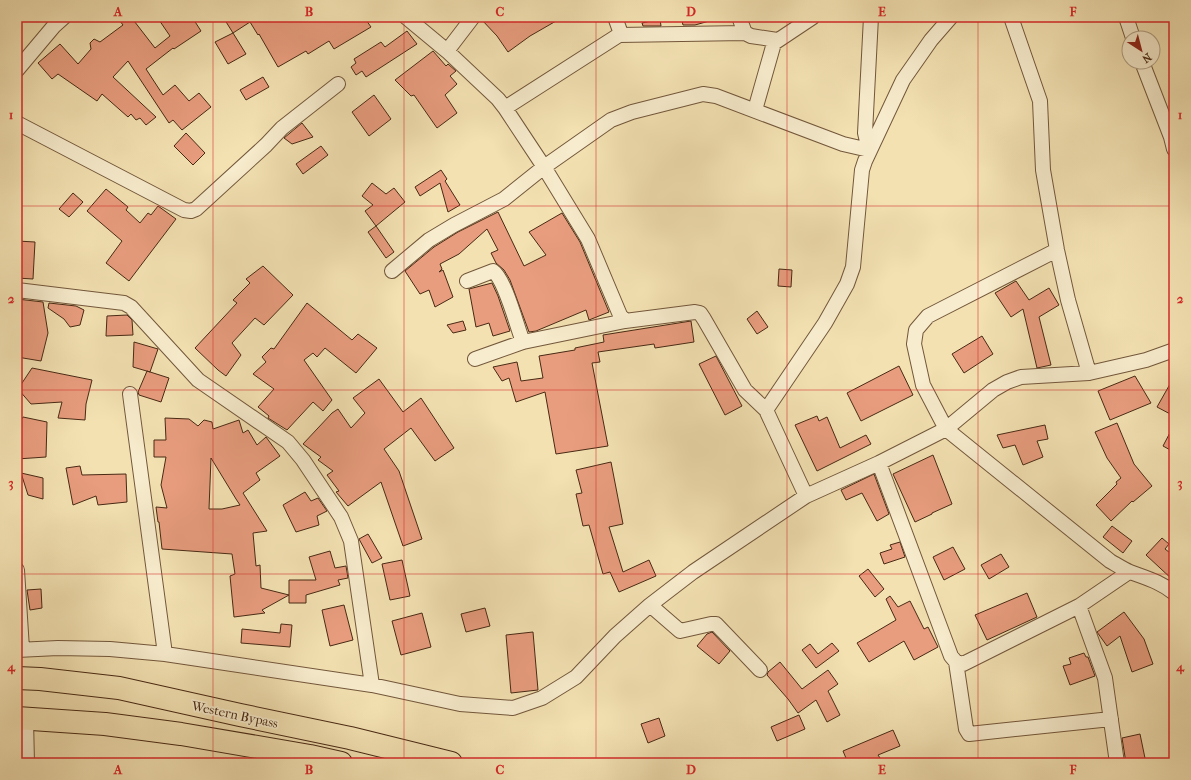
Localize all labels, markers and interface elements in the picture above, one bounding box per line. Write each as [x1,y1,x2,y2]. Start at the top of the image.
text: A [113,4,123,19]
text: B [305,4,314,19]
text: C [496,4,505,19]
text: D [686,4,696,19]
text: E [878,4,886,19]
text: F [1069,4,1077,19]
north arrow [1121,30,1161,70]
text: N [1139,50,1154,66]
text: 1 [9,107,14,122]
text: 1 [1178,107,1183,122]
text: 2 [8,291,15,306]
text: 2 [1177,291,1184,306]
text: 3 [8,475,14,491]
text: 3 [1177,475,1183,491]
text: 4 [6,659,16,675]
text: 4 [1175,659,1185,675]
street label: Western Bypass [189,698,280,731]
text: A [113,762,123,777]
text: B [305,762,314,777]
text: C [496,762,505,777]
text: D [686,762,696,777]
text: E [878,762,886,777]
text: F [1069,762,1077,777]

